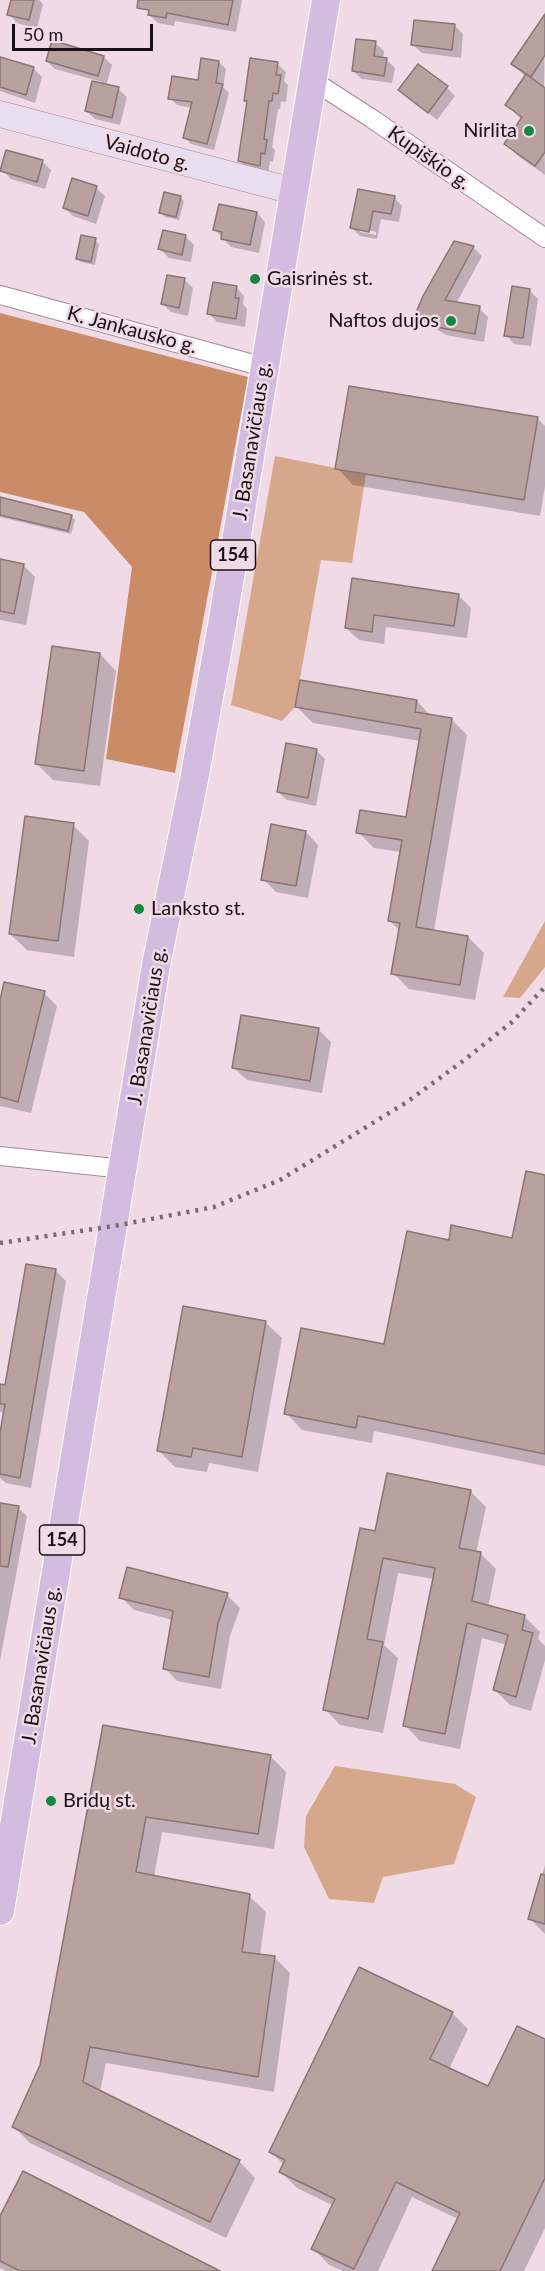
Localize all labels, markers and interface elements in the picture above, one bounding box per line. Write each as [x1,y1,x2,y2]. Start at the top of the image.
scale bar [15,12,156,50]
text: 50 m [23,23,63,45]
place label: Nirlita [463,119,517,143]
street label: Kupiškio g. [383,121,475,195]
marker: Nirlita [522,124,536,138]
street label: Vaidoto g. [101,130,193,176]
place label: Gaisrinės st. [267,267,373,291]
marker: Gaisrinės st. [248,272,262,286]
street label: K. Jankausko g. [65,301,199,359]
place label: Naftos dujos [328,309,439,333]
marker: Naftos dujos [444,314,458,328]
street label: J. Basanavičiaus g. [228,360,276,522]
road number: 154 [210,540,256,570]
place label: Lanksto st. [151,897,245,921]
marker: Lanksto st. [132,902,146,916]
street label: J. Basanavičiaus g. [123,945,171,1107]
road number: 154 [40,1525,84,1555]
street label: J. Basanavičiaus g. [17,1584,65,1746]
place label: Bridų st. [63,1789,136,1813]
marker: Bridų st. [44,1794,58,1808]

